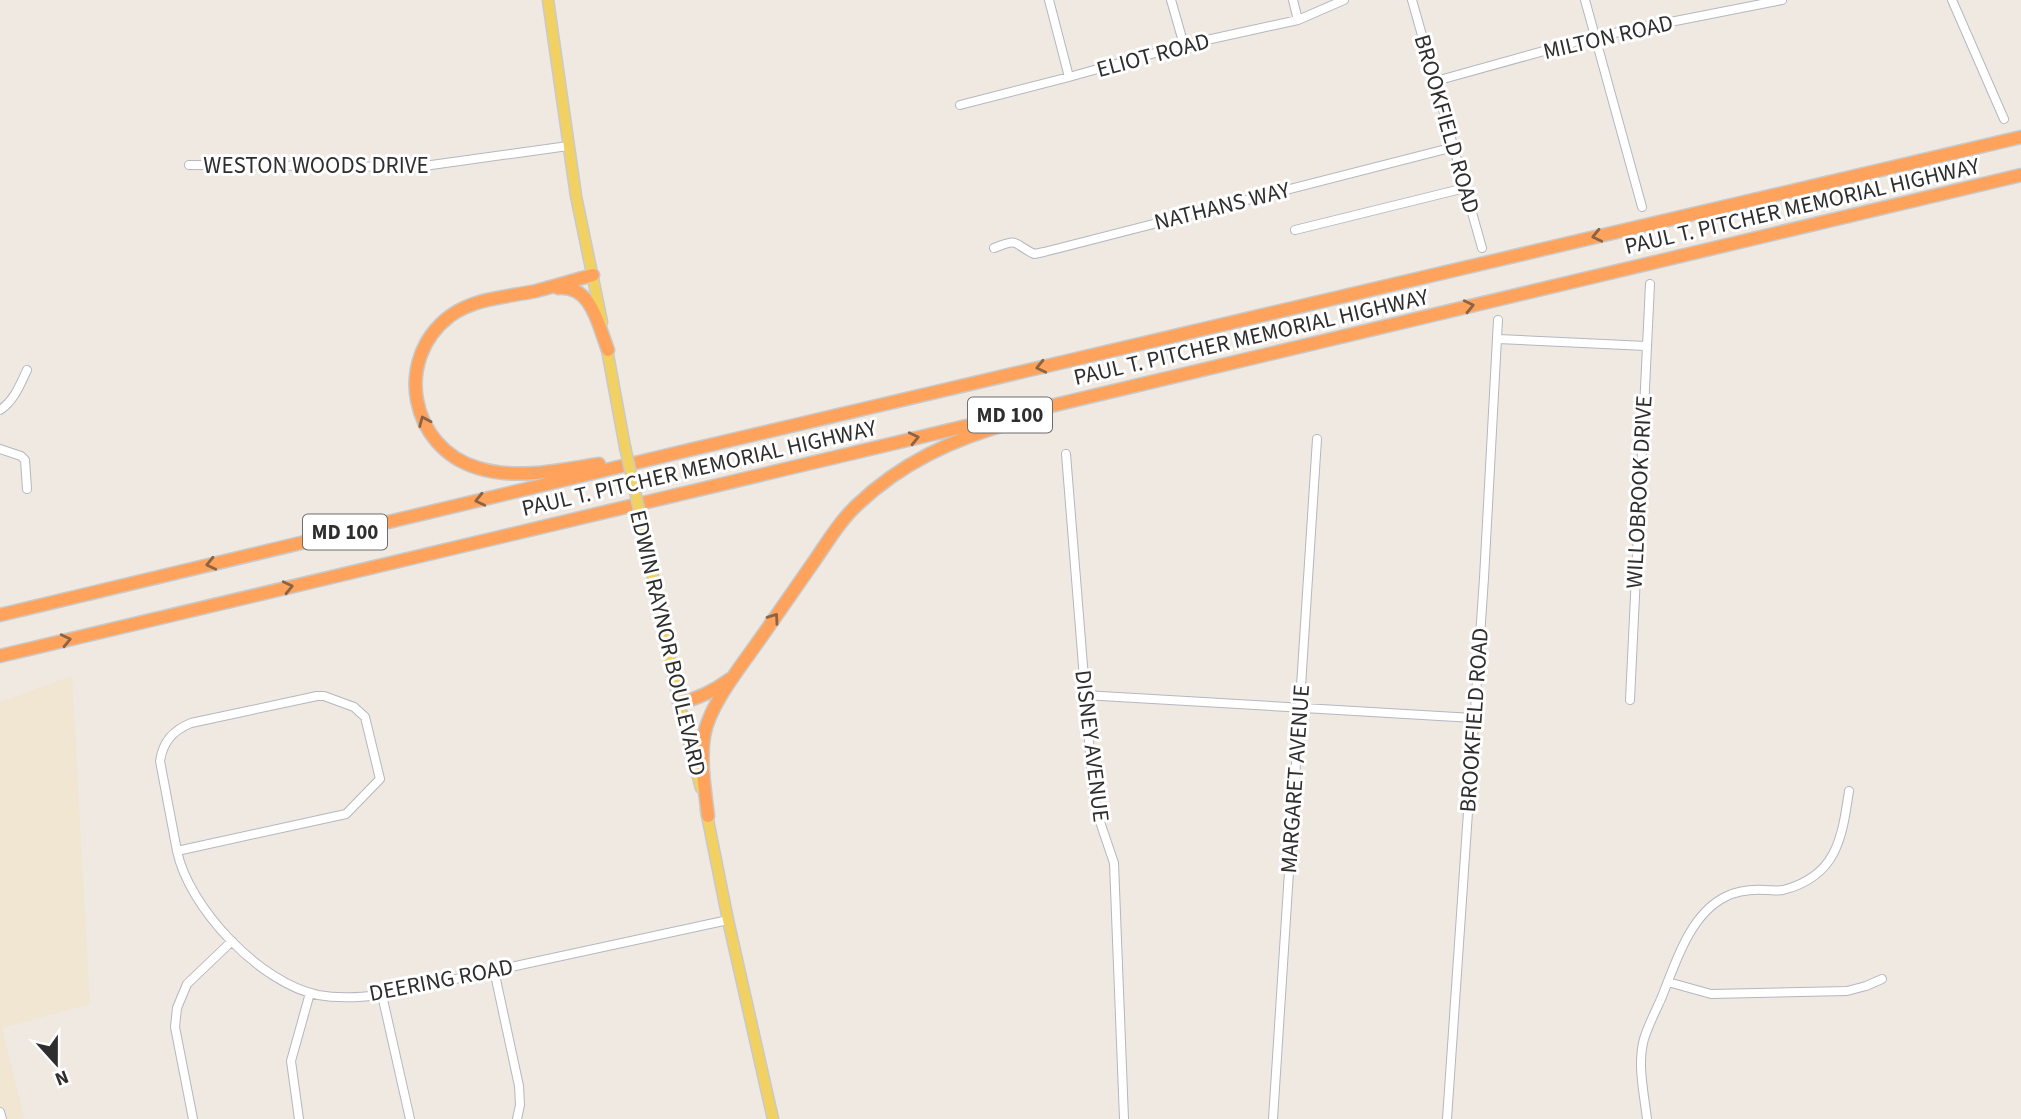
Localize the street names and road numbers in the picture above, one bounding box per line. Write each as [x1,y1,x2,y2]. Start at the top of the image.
street label: MILTON ROAD [1540,6,1676,68]
street label: ELIOT ROAD [1093,24,1213,86]
street label: BROOKFIELD ROAD [1406,31,1488,217]
street label: WESTON WOODS DRIVE [203,149,429,182]
street label: PAUL T. PITCHER MEMORIAL HIGHWAY [1621,149,1983,263]
street label: NATHANS WAY [1151,173,1293,239]
street label: PAUL T. PITCHER MEMORIAL HIGHWAY [1070,280,1432,394]
street label: WILLOBROOK DRIVE [1617,395,1661,589]
road number: MD 100 [968,398,1052,432]
street label: PAUL T. PITCHER MEMORIAL HIGHWAY [518,411,880,525]
street label: EDWIN RAYNOR BOULEVARD [621,507,715,779]
road number: MD 100 [303,514,387,550]
street label: BROOKFIELD ROAD [1451,627,1497,813]
street label: DISNEY AVENUE [1066,668,1118,824]
street label: MARGARET AVENUE [1272,684,1318,874]
street label: DEERING ROAD [366,950,516,1010]

